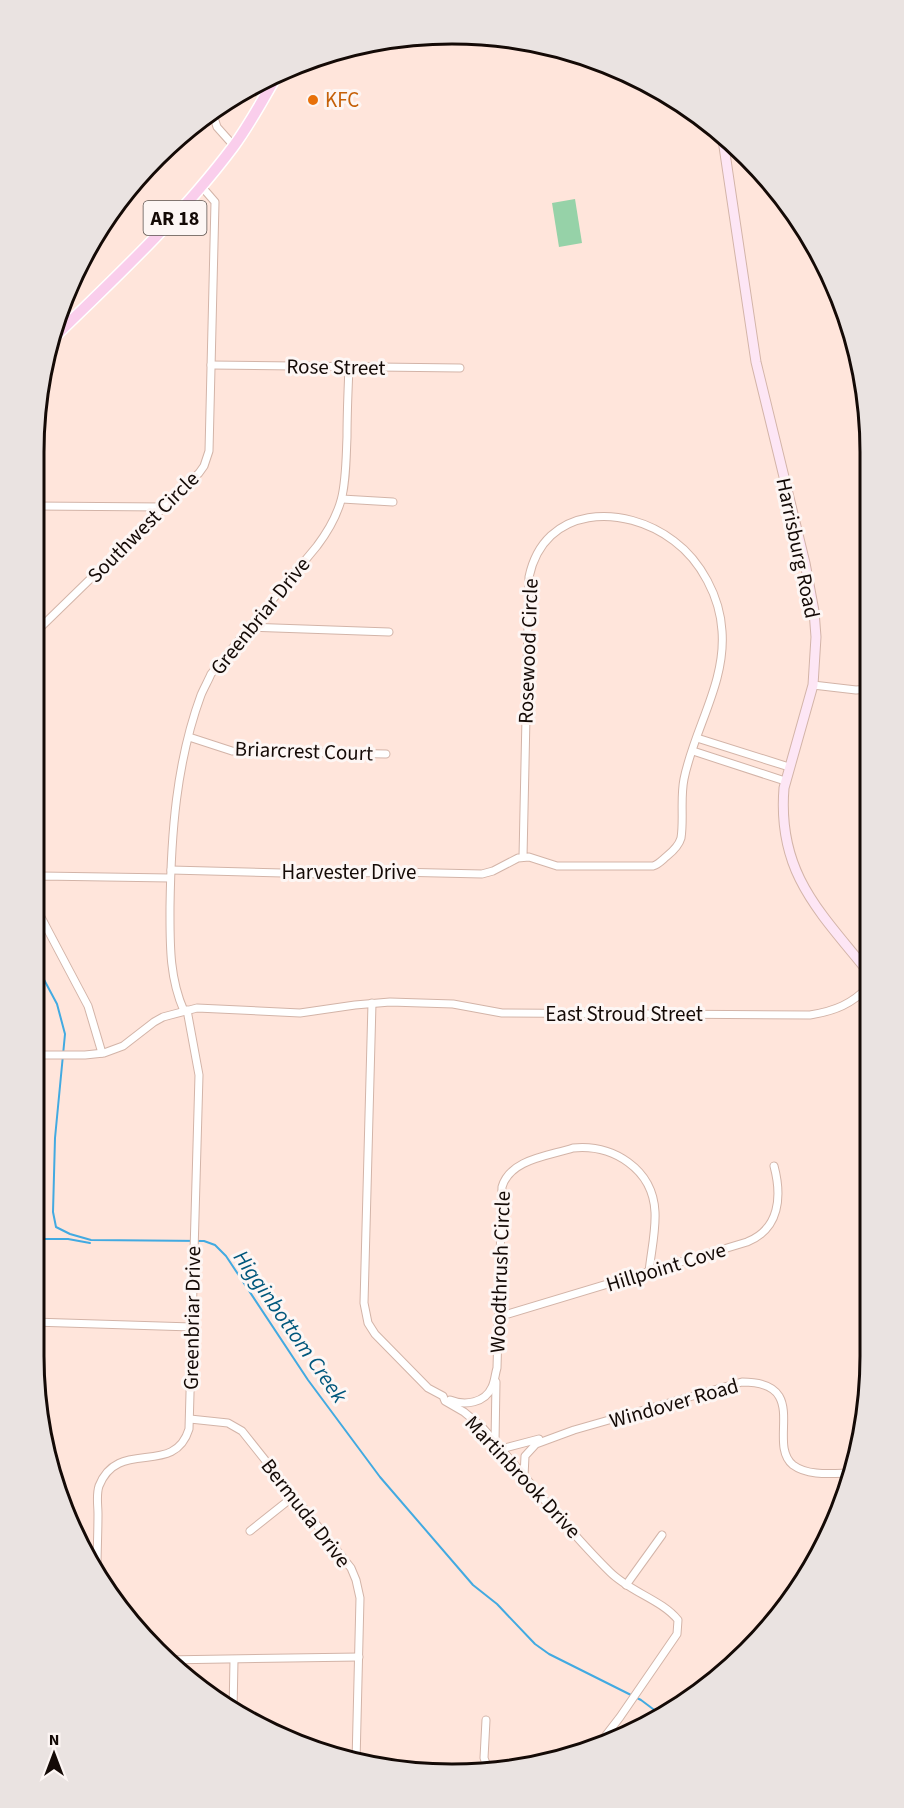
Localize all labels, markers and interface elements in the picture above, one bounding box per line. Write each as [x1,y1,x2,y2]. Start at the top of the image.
place label: KFC [325,85,359,115]
marker: KFC [306,93,320,107]
road number: AR 18 [144,201,207,235]
street label: Rose Street [286,351,386,383]
street label: Southwest Circle [80,464,206,590]
street label: Harrisburg Road [768,475,828,621]
street label: Greenbriar Drive [203,551,317,681]
street label: Rosewood Circle [510,578,546,724]
street label: Briarcrest Court [234,734,374,768]
street label: Harvester Drive [282,857,416,887]
street label: East Stroud Street [545,999,703,1029]
street label: Woodthrush Circle [482,1190,518,1354]
street label: Hillpoint Cove [602,1235,730,1299]
water label: Higginbottom Creek [225,1244,355,1410]
street label: Greenbriar Drive [176,1246,208,1390]
street label: Windover Road [606,1370,742,1436]
street label: Martinbrook Drive [458,1409,588,1545]
street label: Bermuda Drive [254,1452,358,1574]
north arrow [24,1724,84,1784]
text: N [49,1729,59,1751]

